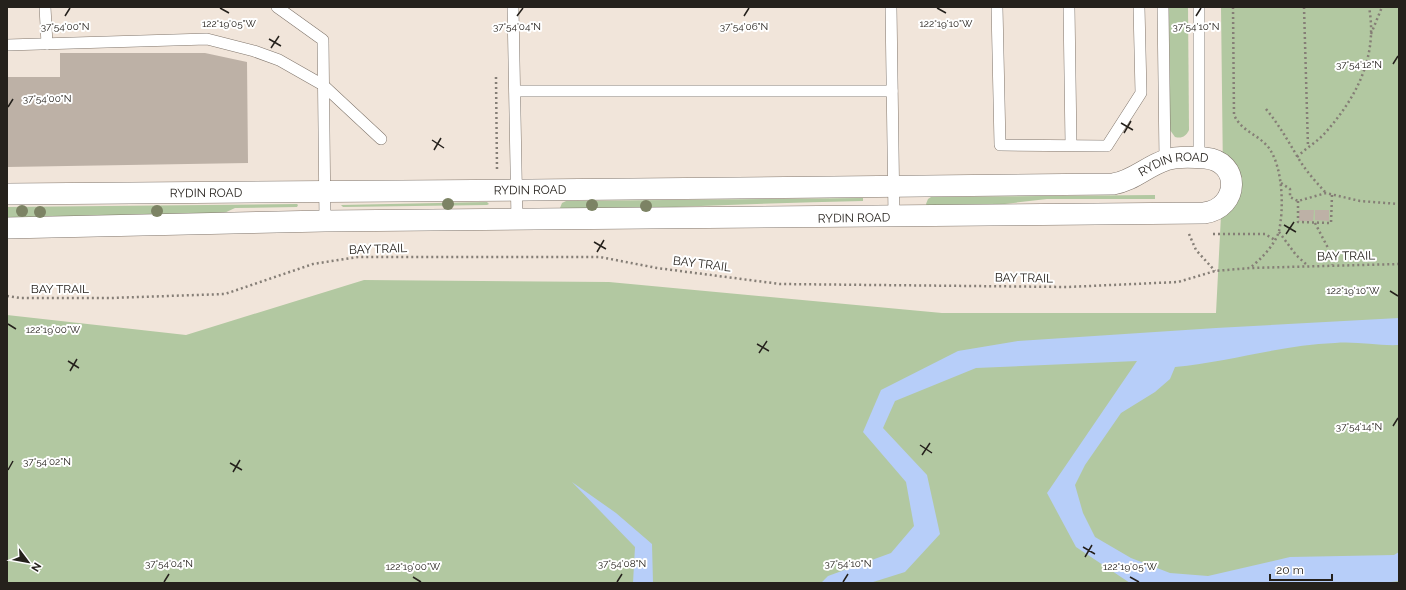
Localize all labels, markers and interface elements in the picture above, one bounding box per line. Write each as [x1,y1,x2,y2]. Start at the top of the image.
text: 122°19'05"W [202,18,257,29]
text: 122°19'10"W [920,18,973,29]
text: 37°54'00"N [41,21,89,32]
text: 37°54'04"N [493,21,541,32]
text: 37°54'06"N [720,21,768,32]
text: 37°54'10"N [1173,21,1219,32]
text: 37°54'12"N [1336,59,1382,70]
text: 37°54'00"N [23,93,71,104]
street label: RYDIN ROAD [1136,150,1209,179]
street label: RYDIN ROAD [494,183,567,197]
street label: RYDIN ROAD [170,186,243,200]
street label: RYDIN ROAD [818,210,891,226]
street label: BAY TRAIL [349,241,407,257]
street label: BAY TRAIL [1317,248,1375,264]
street label: BAY TRAIL [672,254,732,274]
street label: BAY TRAIL [995,270,1053,286]
street label: BAY TRAIL [31,282,89,296]
text: 122°19'10"W [1327,285,1380,296]
text: 122°19'00"W [26,324,81,335]
text: 37°54'14"N [1336,421,1382,432]
text: 37°54'02"N [23,456,71,467]
north arrow [8,542,48,582]
scale bar [1270,556,1332,582]
text: 37°54'04"N [145,558,193,569]
text: 37°54'08"N [598,558,646,569]
text: 37°54'10"N [825,558,871,569]
text: N [28,560,44,574]
text: 122°19'00"W [386,561,441,572]
text: 122°19'05"W [1103,561,1158,572]
text: 20 m [1276,563,1304,577]

